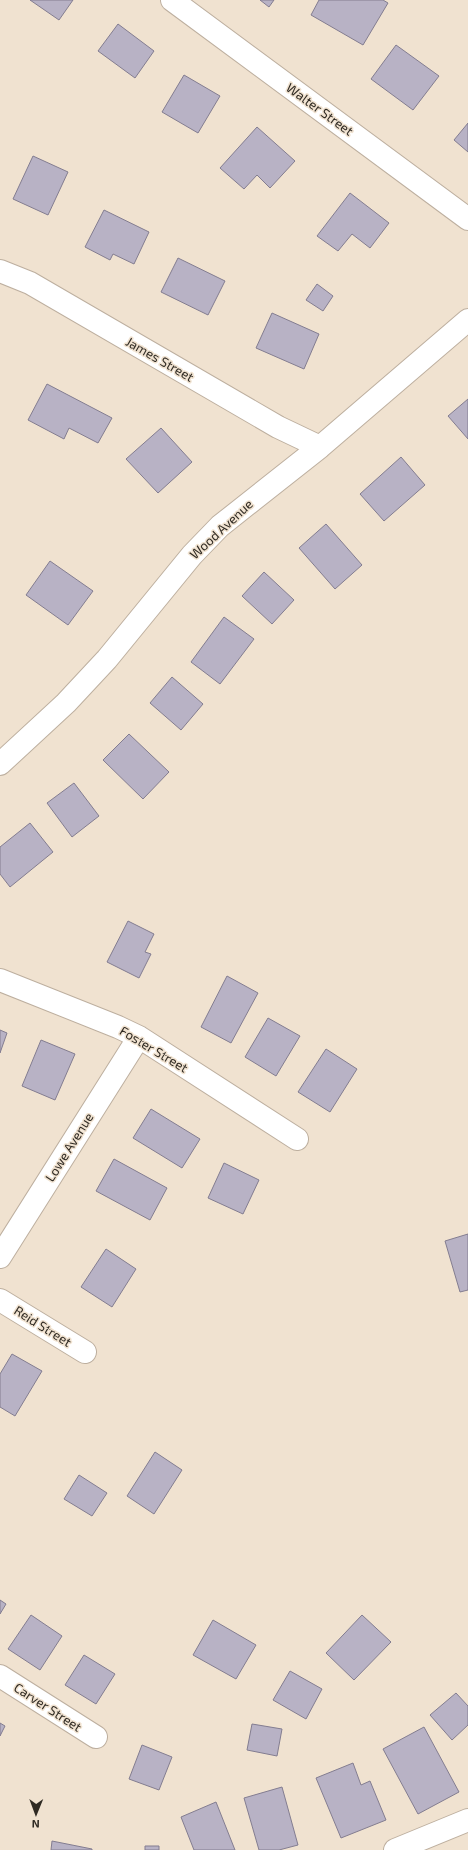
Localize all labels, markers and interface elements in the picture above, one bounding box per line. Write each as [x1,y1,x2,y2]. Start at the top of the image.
street label: Walter Street [283,79,357,139]
street label: James Street [123,333,197,385]
street label: Wood Avenue [186,496,256,562]
street label: Foster Street [117,1022,191,1076]
street label: Lowe Avenue [42,1110,96,1184]
street label: Reid Street [11,1302,75,1350]
street label: Carver Street [11,1679,85,1735]
north arrow [16,1794,56,1834]
text: N [32,1818,40,1831]

